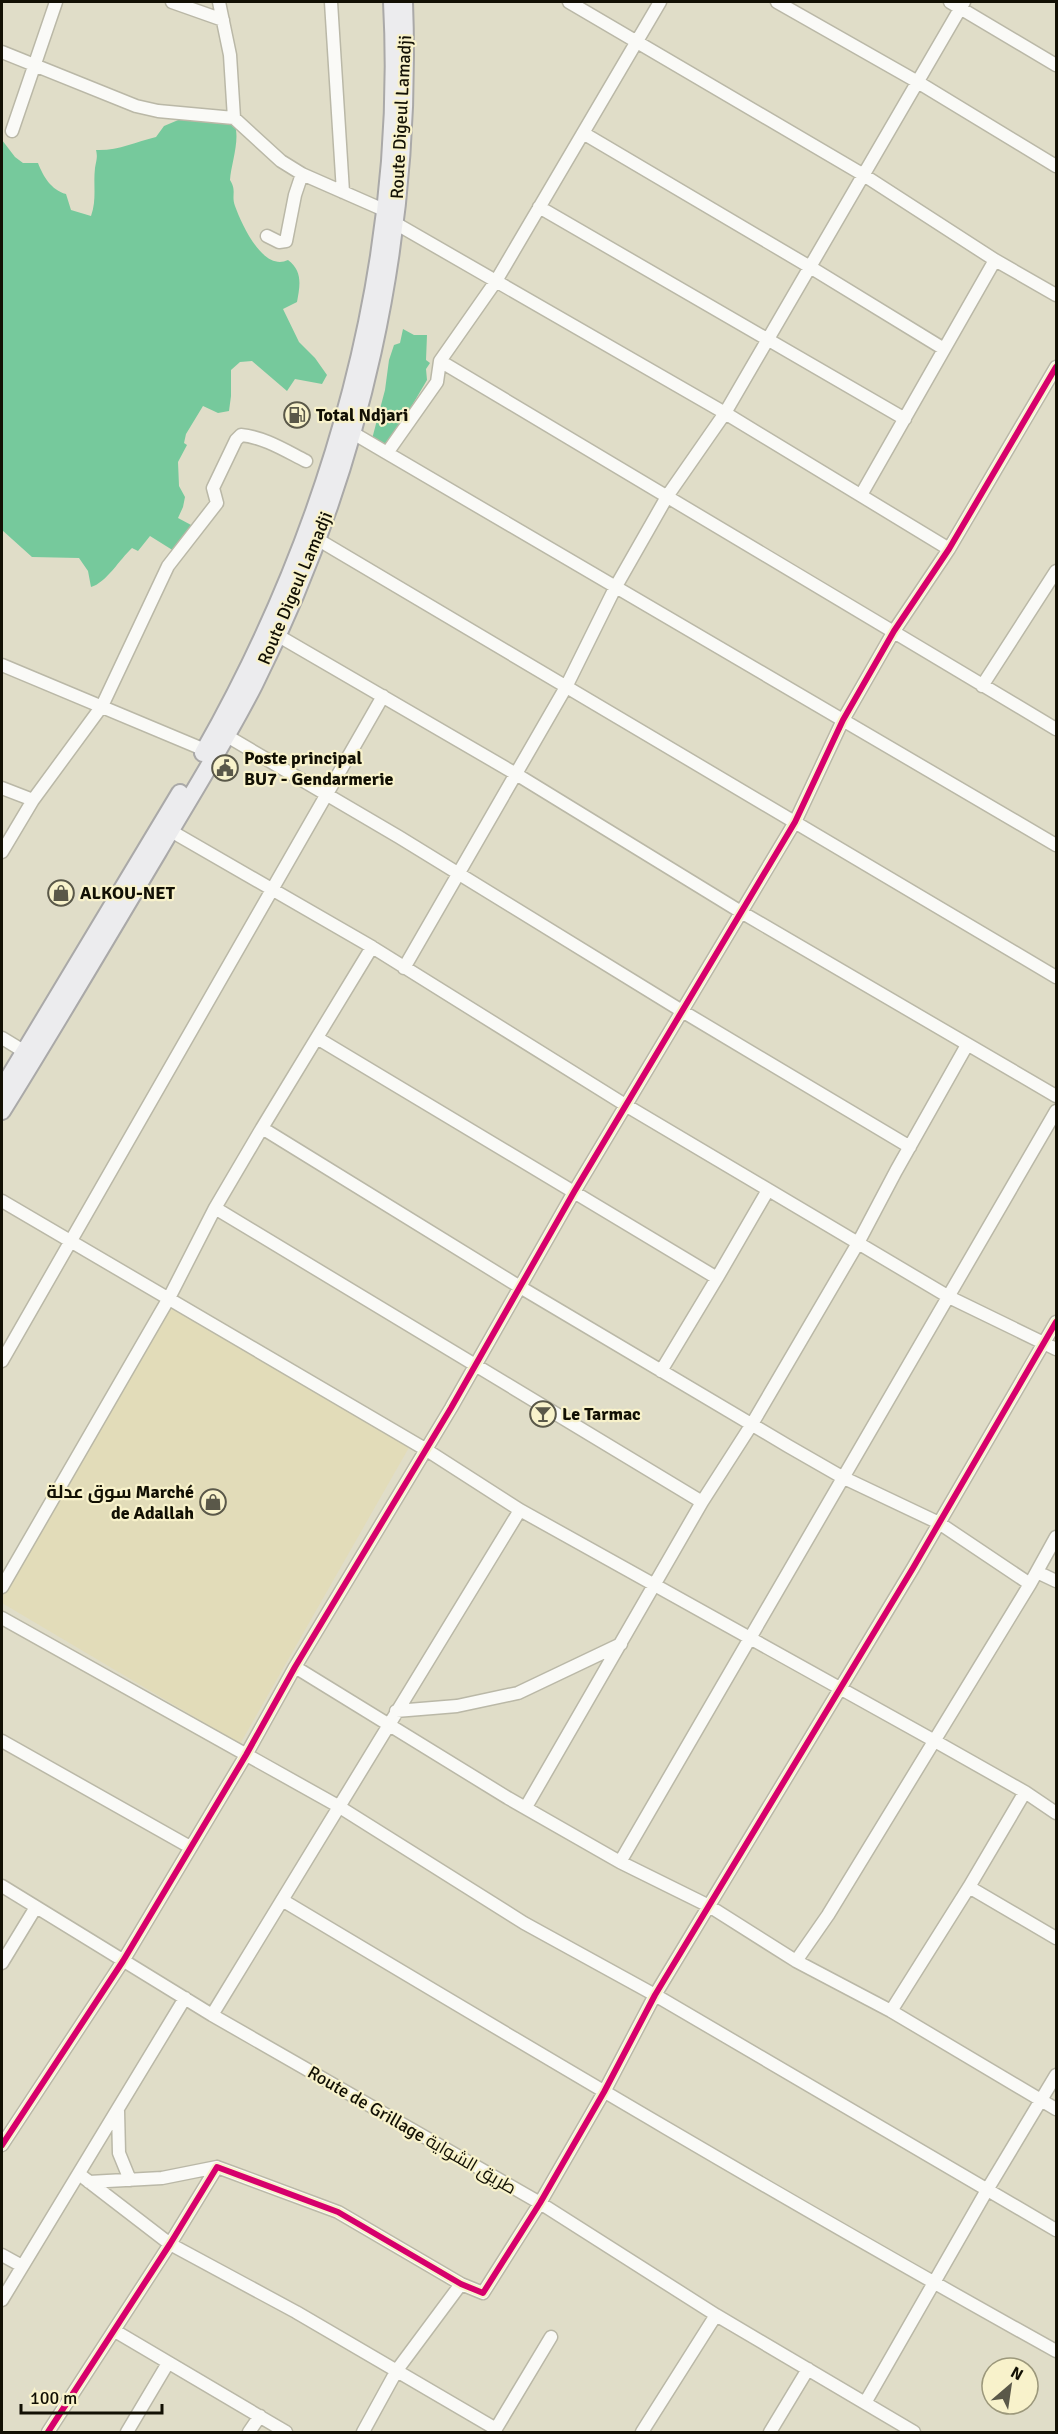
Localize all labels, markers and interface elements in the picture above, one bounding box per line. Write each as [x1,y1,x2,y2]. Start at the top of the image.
street label: Route Digeul Lamadji [386,34,416,200]
fuel station icon: Total Ndjari [282,400,312,430]
place label: Total Ndjari [316,404,408,426]
street label: Route Digeul Lamadji [253,508,337,668]
place label: Poste principal BU7 - Gendarmerie [244,747,394,790]
public building icon: Poste principal BU7 - Gendarmerie [210,753,240,783]
shop icon: ALKOU-NET [46,878,76,908]
place label: ALKOU-NET [80,882,176,904]
bar icon: Le Tarmac [528,1399,558,1429]
place label: Le Tarmac [562,1403,641,1425]
place label: سوق عدلة Marché de Adallah [47,1481,194,1524]
shop icon: سوق عدلة Marché de Adallah [198,1487,228,1517]
street label: Route de Grillage طريق الشواية [303,2061,520,2200]
north arrow [980,2356,1040,2416]
text: N [1007,2362,1027,2385]
scale bar [21,2377,162,2415]
text: 100 m [30,2387,77,2409]

